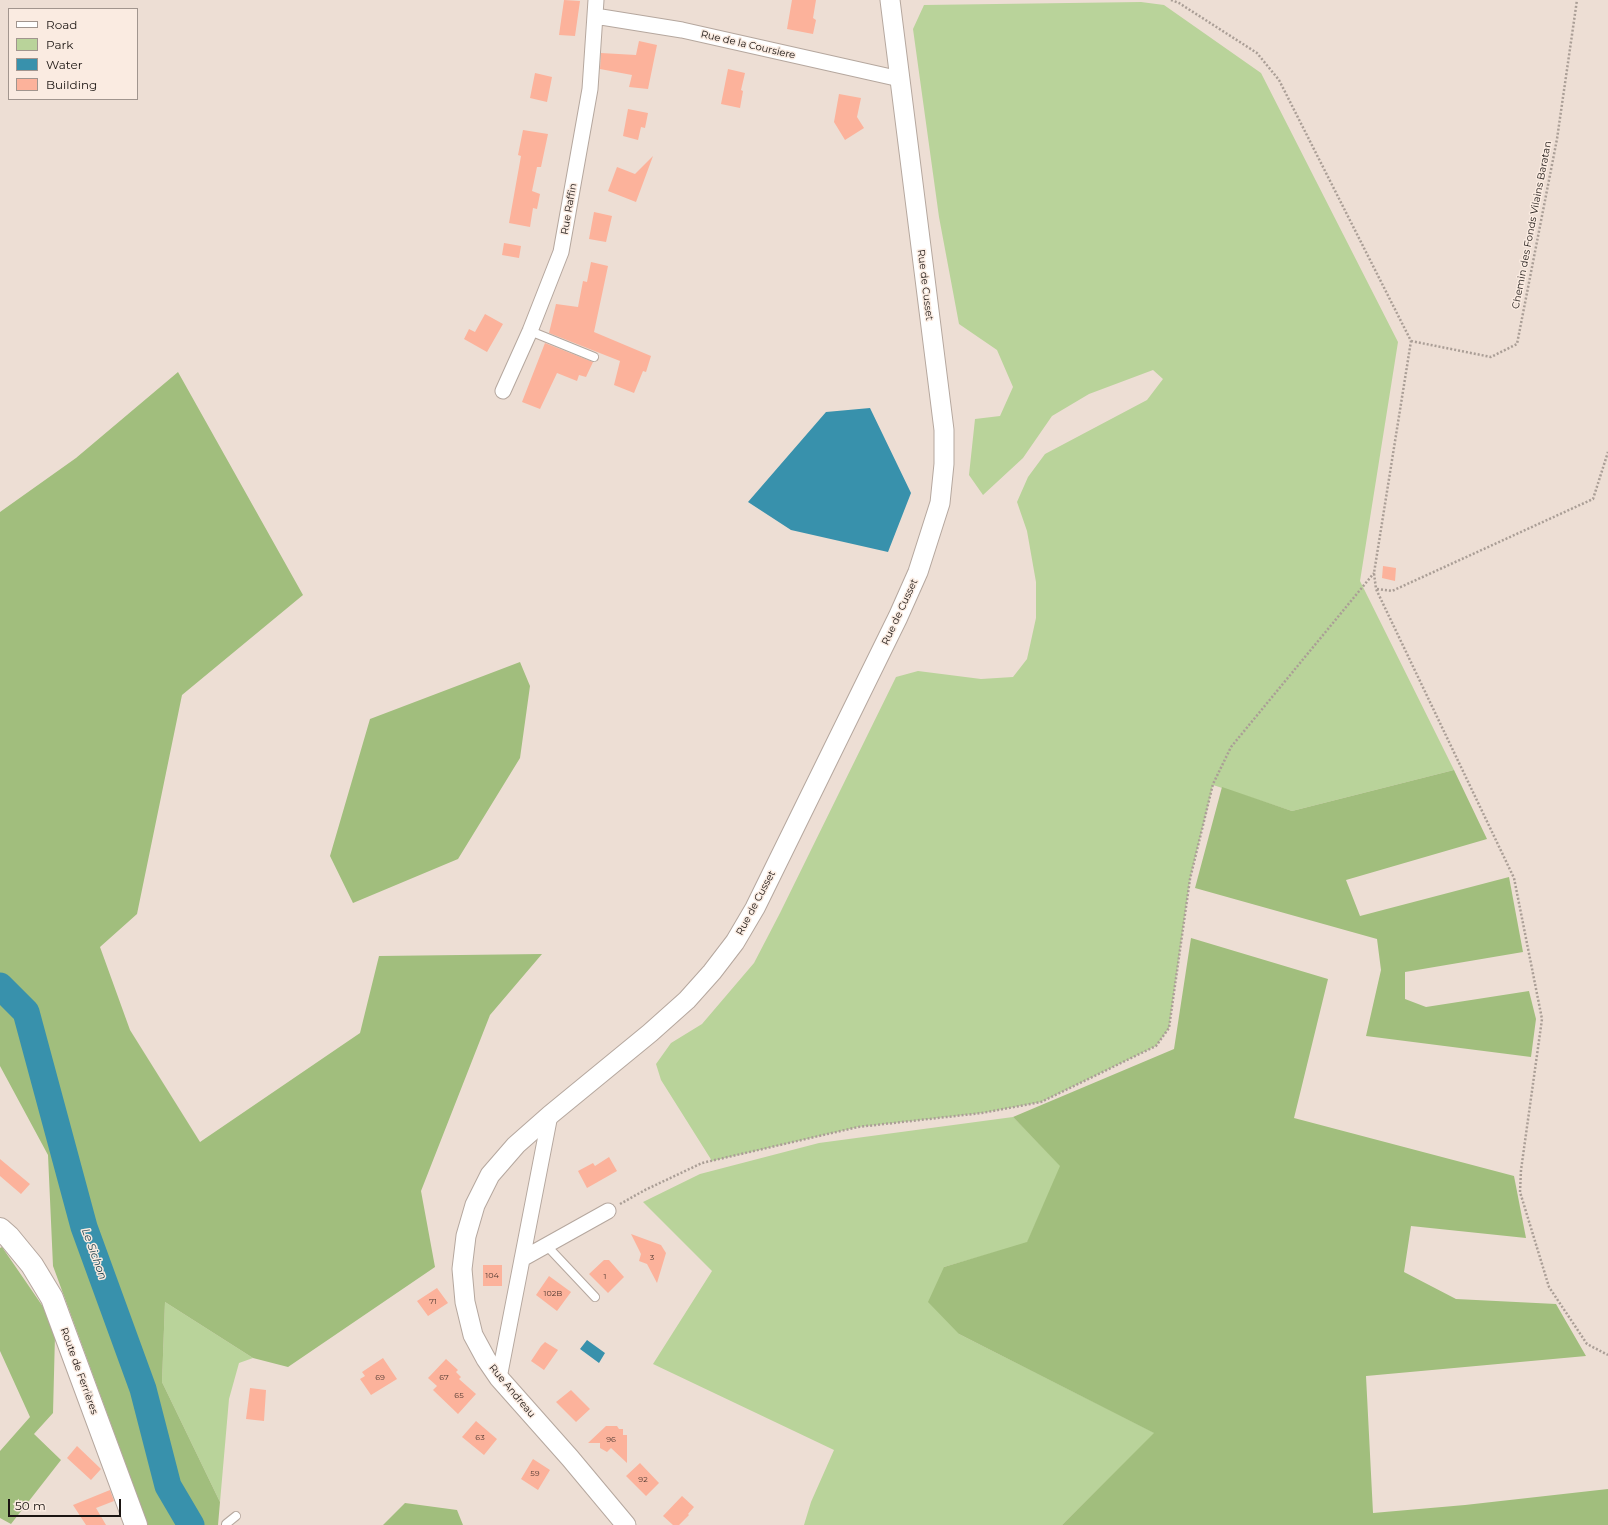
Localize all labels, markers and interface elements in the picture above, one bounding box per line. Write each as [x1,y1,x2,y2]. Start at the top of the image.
legend [8,8,138,100]
text: Road [46,17,77,32]
street label: Rue de la Coursiere [700,28,796,62]
text: Park [46,37,73,52]
text: Water [46,57,82,72]
text: Building [46,77,97,92]
street label: Chemin des Fonds Vilains Baratan [1510,140,1554,310]
street label: Rue Raffin [559,182,579,236]
street label: Rue de Cusset [915,249,935,321]
street label: Rue de Cusset [879,577,921,647]
street label: Rue de Cusset [734,869,778,937]
water label: Le Sichon [79,1227,109,1281]
house number: 3 [650,1253,654,1263]
house number: 104 [485,1271,499,1281]
house number: 1 [604,1272,606,1282]
house number: 102B [544,1289,562,1299]
house number: 71 [429,1297,437,1307]
street label: Route de Ferrières [58,1326,100,1416]
street label: Rue Andreau [486,1362,538,1420]
house number: 69 [375,1373,385,1383]
house number: 67 [439,1373,449,1383]
house number: 65 [454,1391,464,1401]
house number: 63 [475,1433,485,1443]
house number: 96 [606,1435,616,1445]
house number: 59 [530,1469,540,1479]
house number: 92 [638,1475,648,1485]
scale bar [10,1491,123,1517]
text: 50 m [15,1498,46,1513]

